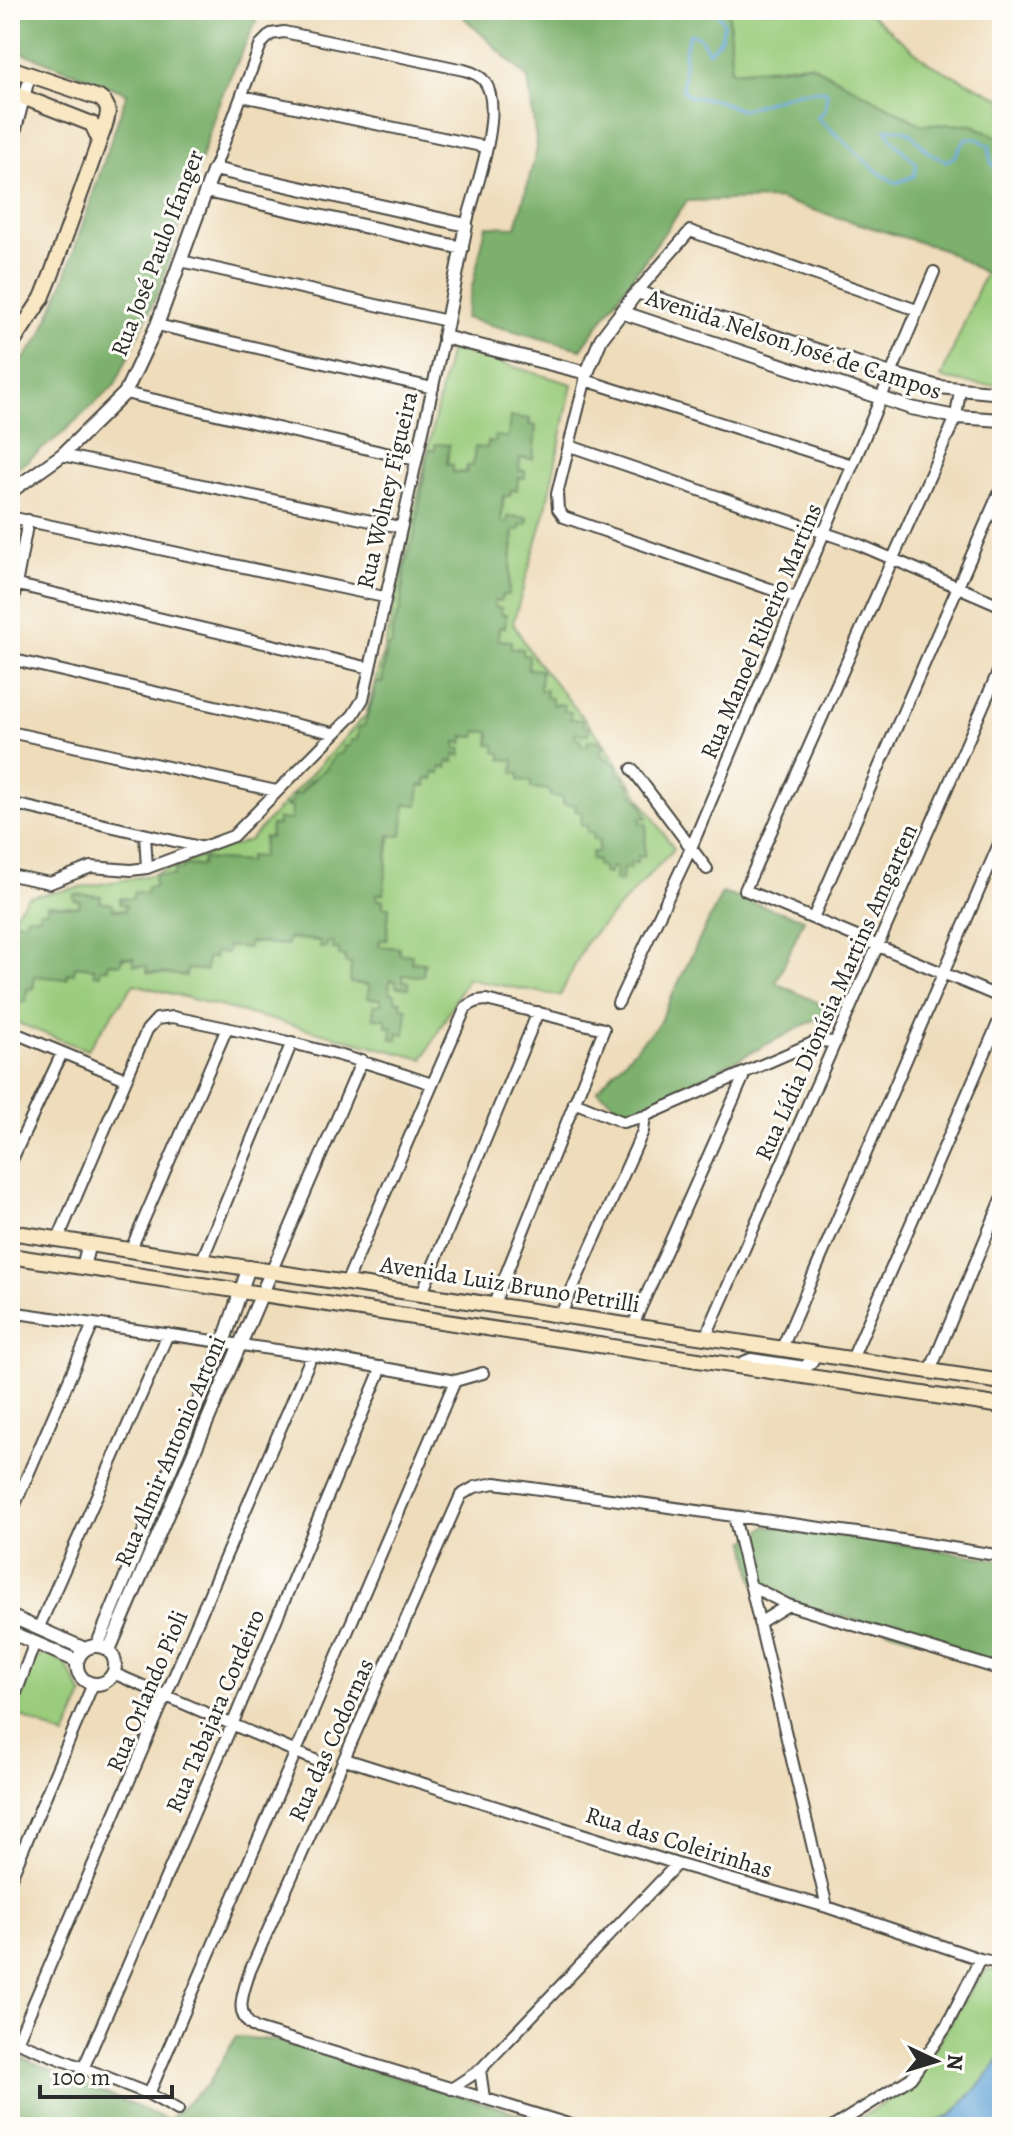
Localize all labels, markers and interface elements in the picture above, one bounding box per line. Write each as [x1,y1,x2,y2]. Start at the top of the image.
street label: Rua José Paulo Ifanger [103,145,211,361]
street label: Avenida Nelson José de Campos [641,281,946,407]
street label: Rua Wolney Figueira [349,387,425,592]
street label: Rua Manoel Ribeiro Martins [693,498,829,764]
street label: Rua Lídia Dionísia Martins Amgarten [747,819,925,1165]
street label: Avenida Luiz Bruno Petrilli [377,1248,642,1320]
street label: Rua Almir Antonio Artoni [107,1330,233,1572]
street label: Rua Tabajara Cordeiro [158,1604,272,1818]
street label: Rua Orlando Pioli [99,1605,195,1777]
street label: Rua das Codornas [281,1653,381,1827]
street label: Rua das Coleirinhas [582,1798,776,1886]
north arrow [896,2021,976,2101]
scale bar [40,2049,172,2099]
text: N [939,2053,970,2071]
text: 100 m [52,2061,111,2093]

